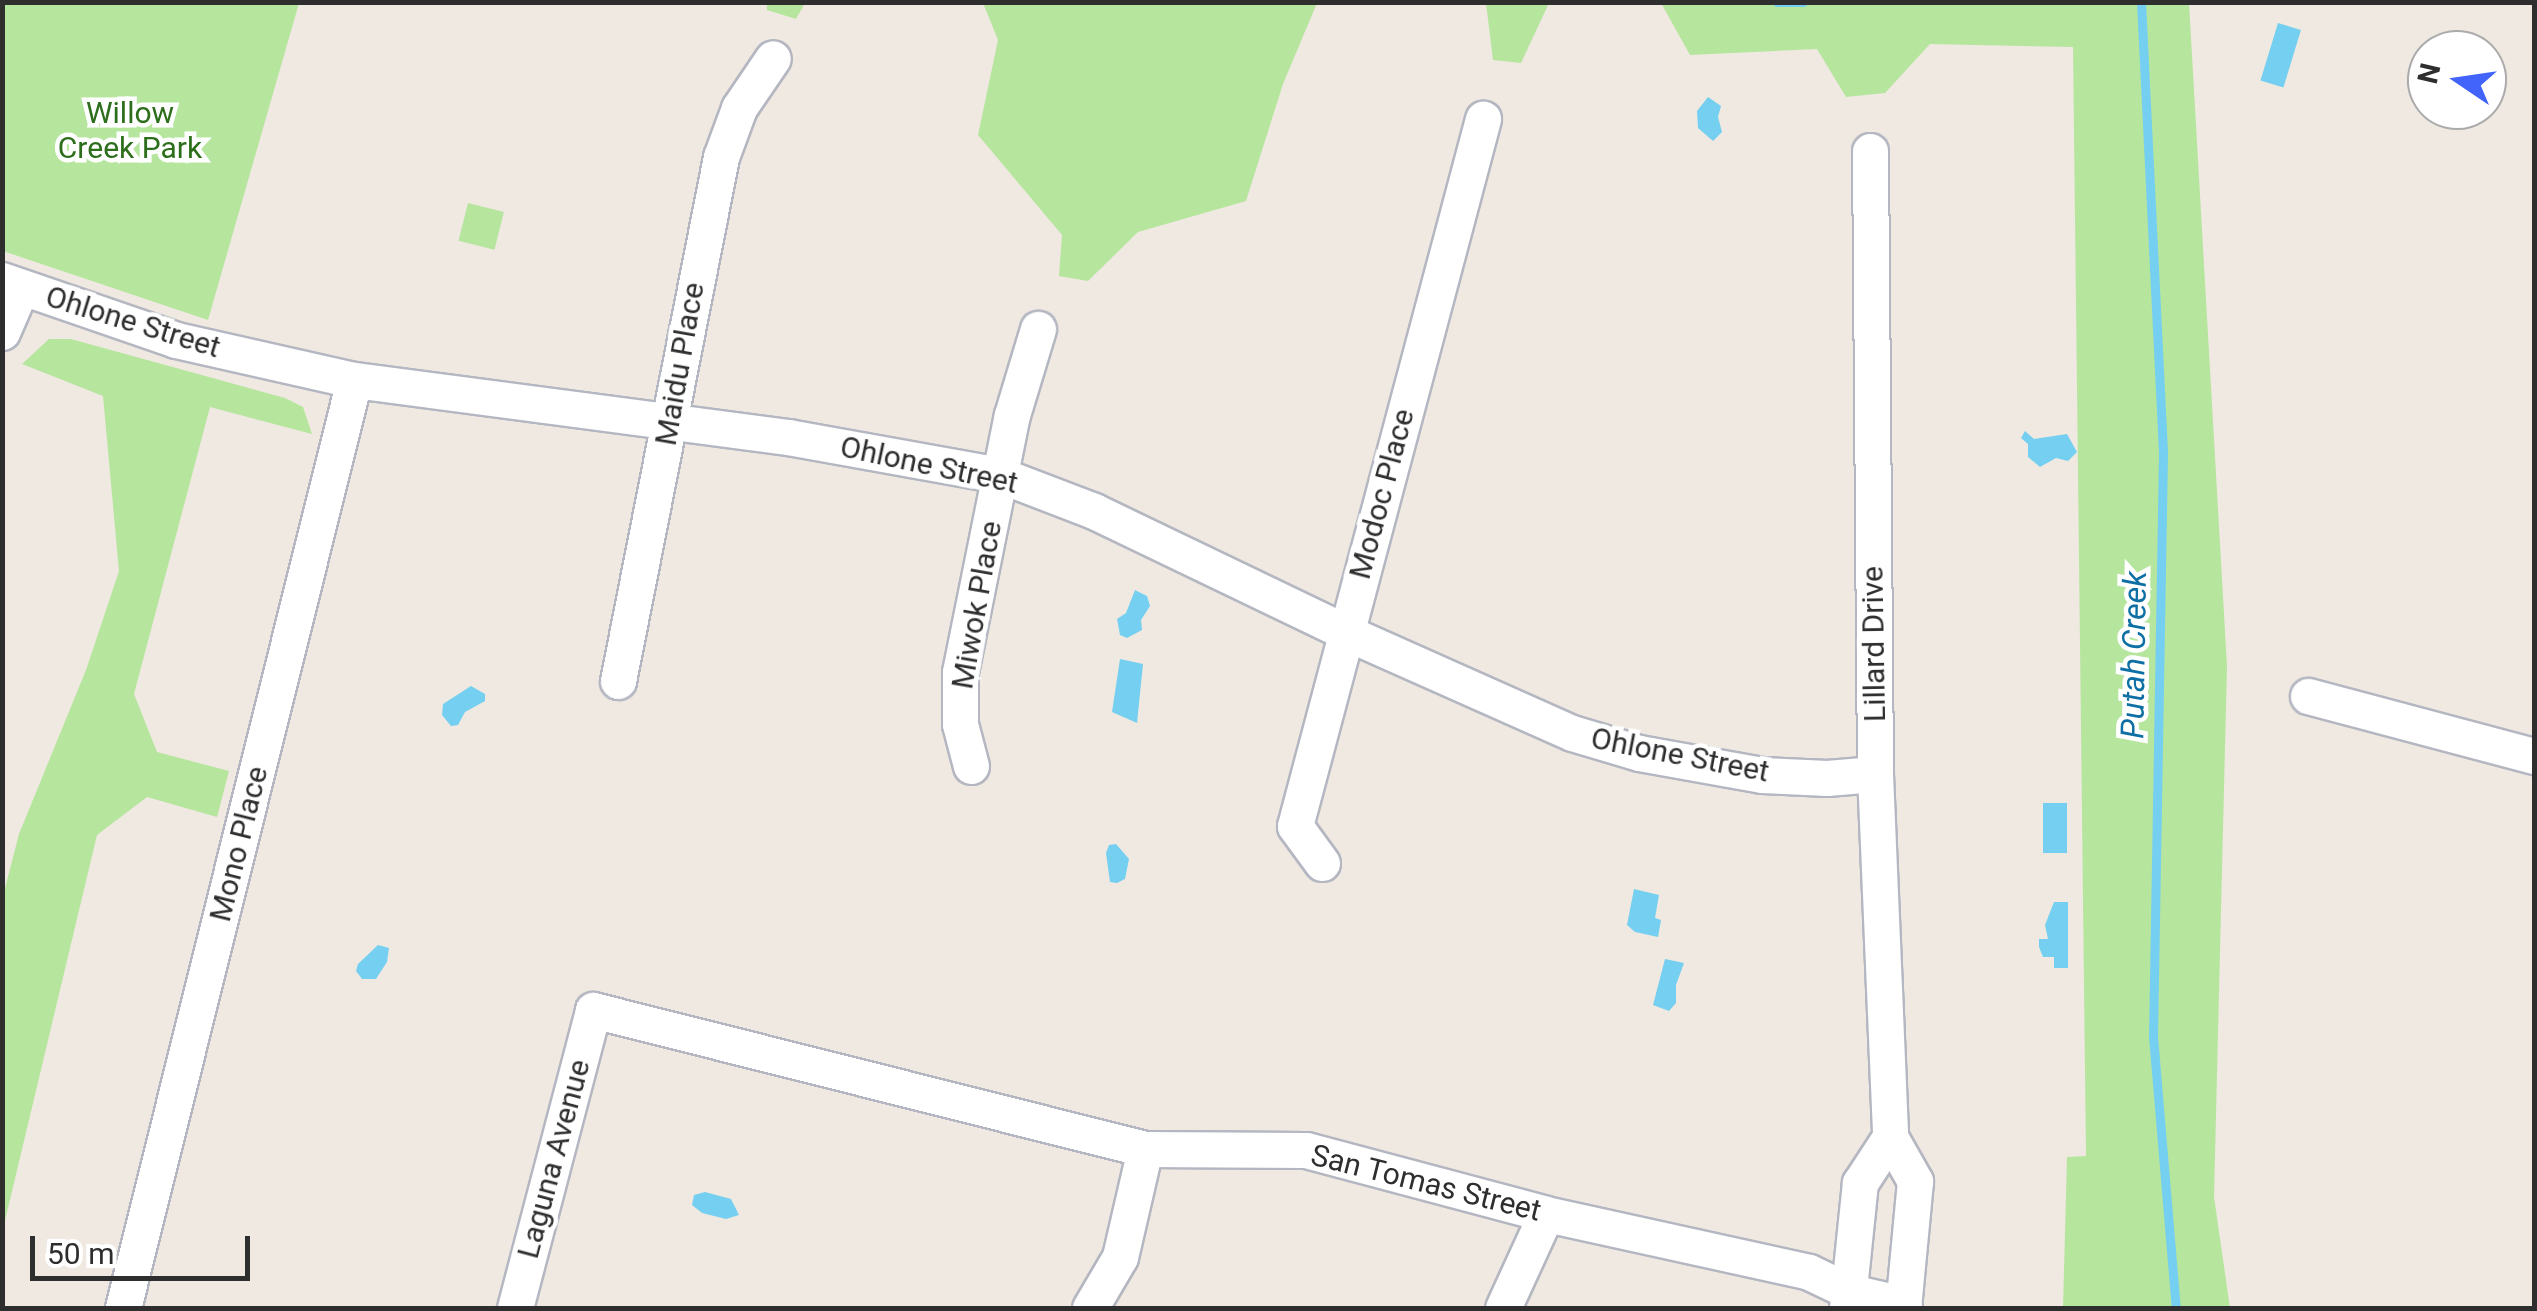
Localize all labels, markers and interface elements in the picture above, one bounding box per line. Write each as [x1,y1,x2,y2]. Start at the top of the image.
north arrow [2407,30,2507,130]
text: N [2411,60,2448,87]
park label: Willow Creek Park [58,95,202,166]
street label: Ohlone Street [41,278,225,366]
street label: Maidu Place [648,280,712,448]
street label: Modoc Place [1342,405,1422,583]
street label: Ohlone Street [837,429,1021,501]
street label: Miwok Place [945,518,1009,692]
street label: Lillard Drive [1855,566,1893,722]
water label: Putah Creek [2113,571,2155,739]
street label: Ohlone Street [1588,720,1772,790]
street label: Mono Place [202,763,276,925]
street label: Laguna Avenue [510,1056,598,1262]
street label: San Tomas Street [1307,1137,1545,1229]
scale bar [35,1216,255,1278]
text: 50 m [47,1236,114,1271]

